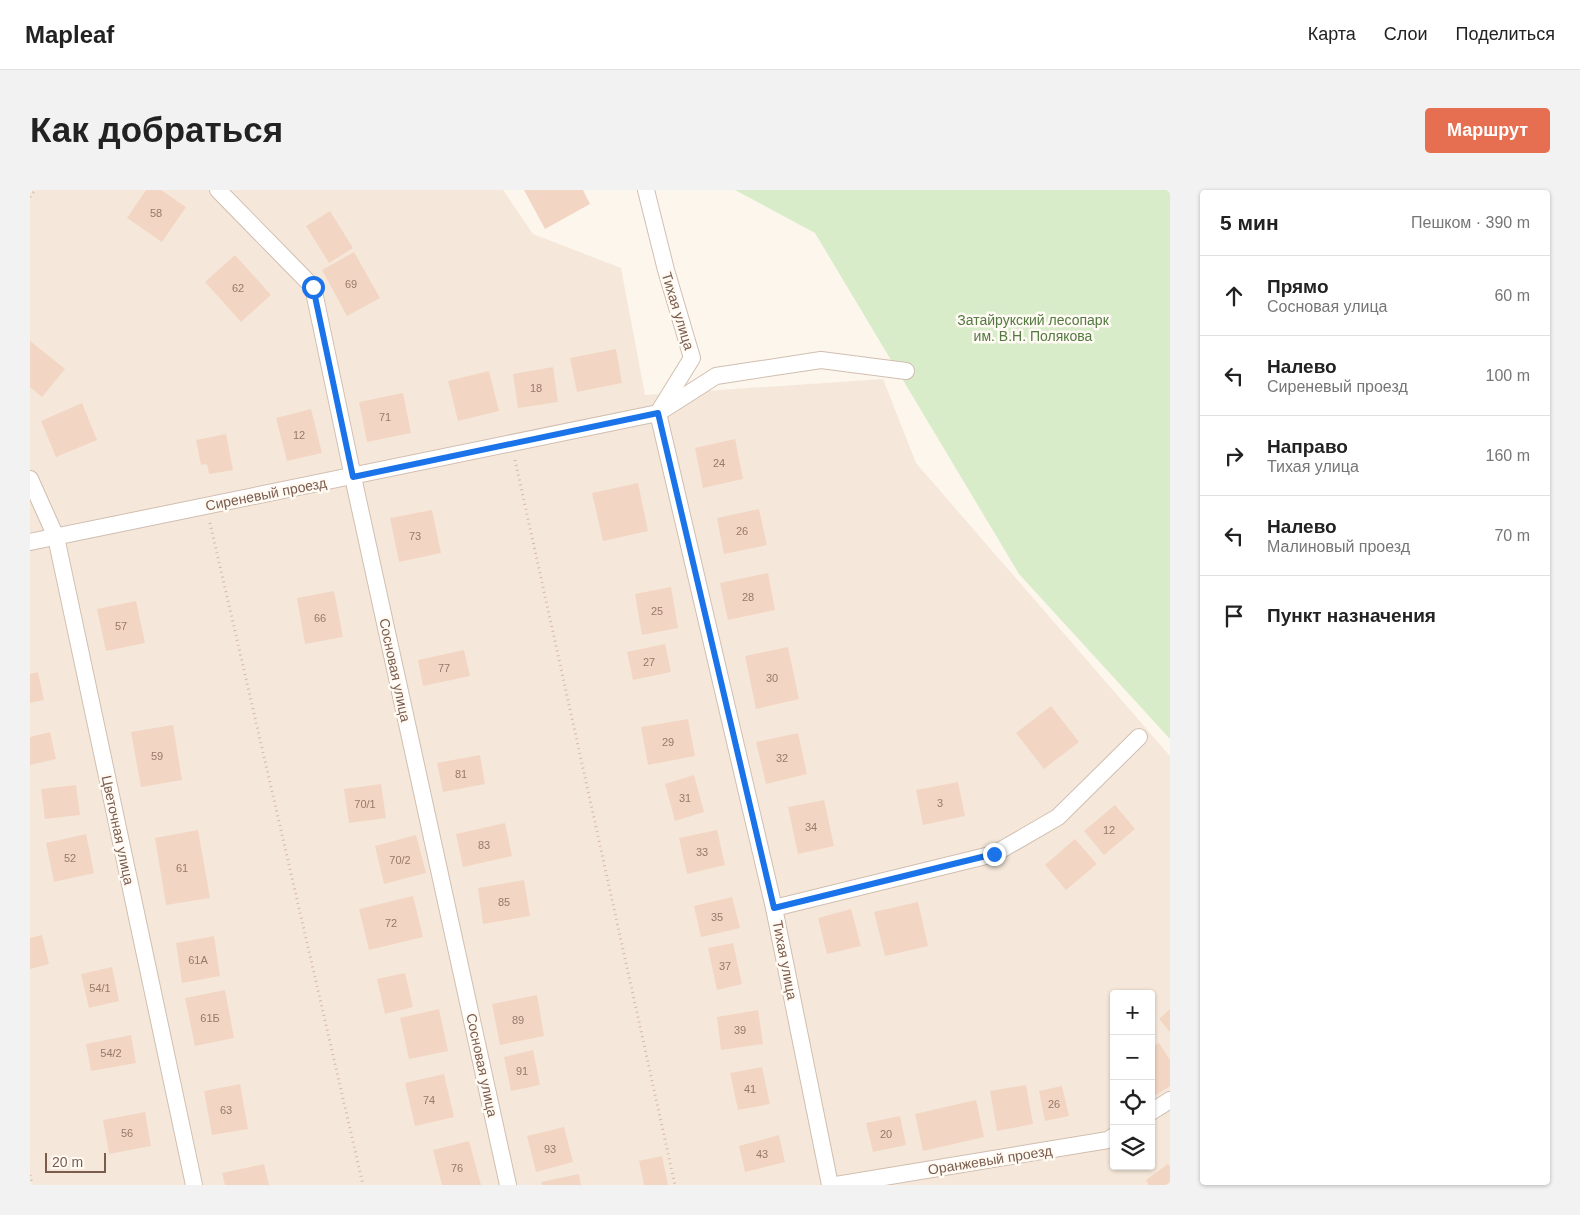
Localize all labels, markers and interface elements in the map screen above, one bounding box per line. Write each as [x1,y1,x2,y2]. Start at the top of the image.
text: Mapleaf [25,21,114,48]
text: Карта [1308,24,1356,44]
text: Слои [1384,24,1428,44]
text: Поделиться [1456,24,1555,44]
button: Маршрут [1425,108,1550,153]
text: Как добраться [30,110,283,149]
house number: 58 [150,207,162,219]
text: 5 мин [1220,211,1279,234]
text: Пешком · 390 m [1411,214,1530,231]
street label: Тихая улица [659,270,697,352]
route start [302,276,325,299]
text: Прямо [1267,276,1329,297]
house number: 69 [345,278,357,290]
house number: 62 [232,282,244,294]
icon: ahead [1220,282,1248,310]
text: 60 m [1494,287,1530,304]
text: Сосновая улица [1267,298,1388,315]
park label: Затайрукский лесопарк им. В.Н. Полякова [957,312,1110,344]
text: Налево [1267,356,1337,377]
icon: left [1220,362,1248,390]
text: 100 m [1486,367,1530,384]
text: Сиреневый проезд [1267,378,1408,395]
house number: 18 [530,382,542,394]
house number: 71 [379,411,391,423]
house number: 12 [293,429,305,441]
text: Направо [1267,436,1348,457]
icon: right [1220,442,1248,470]
text: 160 m [1486,447,1530,464]
house number: 24 [713,457,725,469]
text: Тихая улица [1267,458,1359,475]
street label: Сиреневый проезд [204,474,328,514]
text: Налево [1267,516,1337,537]
icon: left [1220,522,1248,550]
house number: 26 [736,525,748,537]
text: 70 m [1494,527,1530,544]
house number: 73 [409,530,421,542]
text: Малиновый проезд [1267,538,1410,555]
house number: 28 [742,591,754,603]
icon: arrive [1220,602,1248,630]
house number: 25 [651,605,663,617]
text: Пункт назначения [1267,605,1436,626]
house number: 66 [314,612,326,624]
street label: Сосновая улица [376,617,414,723]
house number: 57 [115,620,127,632]
house number: 27 [643,656,655,668]
house number: 77 [438,662,450,674]
house number: 30 [766,672,778,684]
house number: 29 [662,736,674,748]
house number: 59 [151,750,163,762]
house number: 32 [776,752,788,764]
house number: 81 [455,768,467,780]
street label: Цветочная улица [99,774,137,886]
house number: 31 [679,792,691,804]
house number: 3 [937,797,943,809]
house number: 70/1 [354,798,376,810]
house number: 34 [805,821,817,833]
house number: 12 [1103,824,1115,836]
house number: 83 [478,839,490,851]
route end [983,843,1006,866]
house number: 33 [696,846,708,858]
house number: 52 [64,852,76,864]
house number: 70/2 [389,854,411,866]
house number: 61 [176,862,188,874]
house number: 85 [498,896,510,908]
house number: 35 [711,911,723,923]
house number: 72 [385,917,397,929]
street label: Тихая улица [769,919,801,1001]
house number: 61А [188,954,208,966]
house number: 37 [719,960,731,972]
house number: 54/1 [89,982,111,994]
map controls [1110,990,1155,1170]
button: + [1110,990,1155,1035]
house number: 61Б [200,1012,220,1024]
street label: Сосновая улица [463,1012,501,1118]
house number: 89 [512,1014,524,1026]
house number: 39 [734,1024,746,1036]
button: − [1110,1035,1155,1080]
house number: 54/2 [100,1047,122,1059]
house number: 91 [516,1065,528,1077]
button: locate [1110,1080,1155,1125]
house number: 41 [744,1083,756,1095]
house number: 74 [423,1094,435,1106]
house number: 26 [1048,1098,1060,1110]
house number: 63 [220,1104,232,1116]
button: layers [1110,1125,1155,1170]
house number: 56 [121,1127,133,1139]
house number: 20 [880,1128,892,1140]
street label: Оранжевый проезд [927,1142,1053,1178]
house number: 93 [544,1143,556,1155]
house number: 43 [756,1148,768,1160]
scale bar [45,1150,106,1173]
text: 20 m [52,1154,83,1170]
house number: 76 [451,1162,463,1174]

